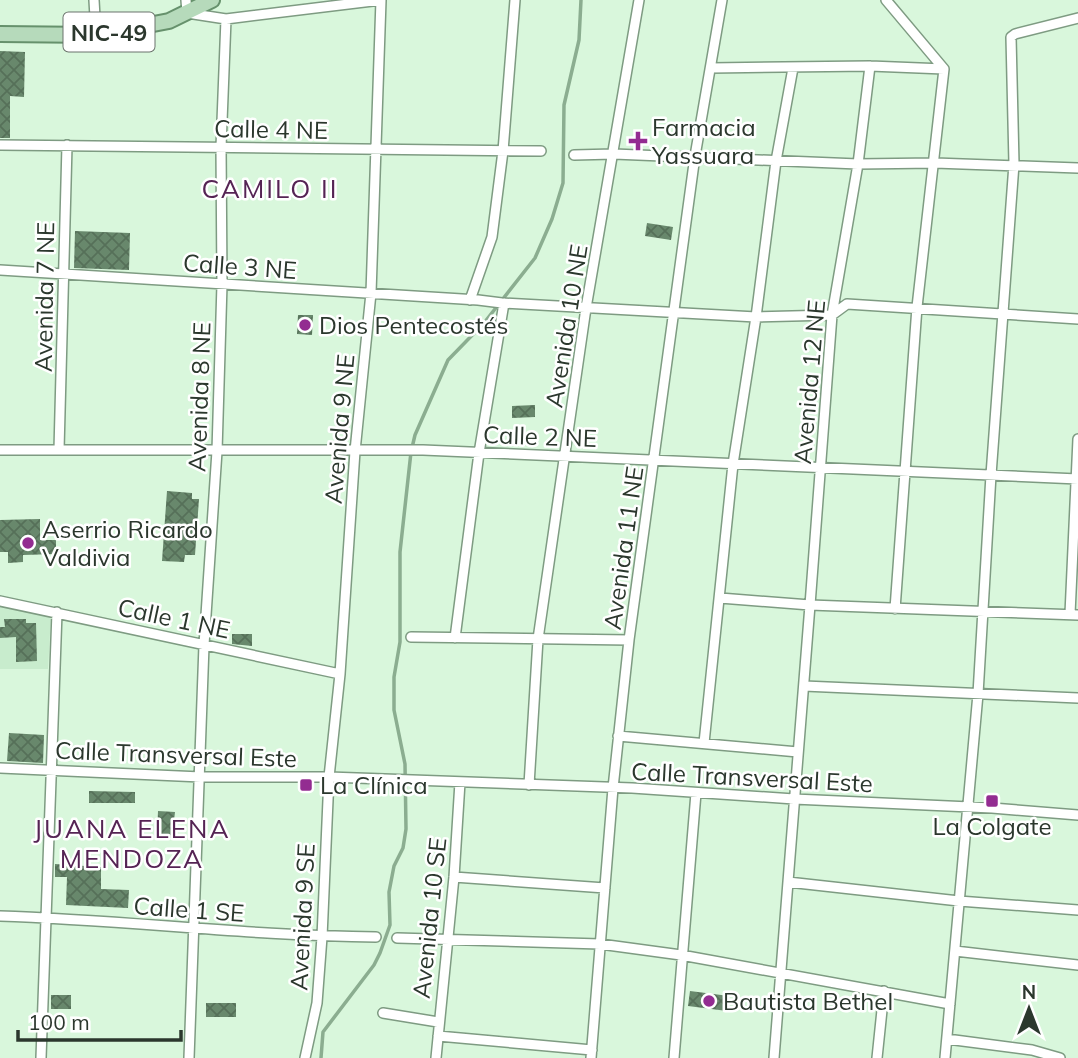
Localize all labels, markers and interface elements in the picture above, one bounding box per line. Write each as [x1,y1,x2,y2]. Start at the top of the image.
road number: NIC-49 [64,12,154,52]
place label: Farmacia Yassuara [651,112,756,170]
street label: Calle 4 NE [214,113,328,145]
marker: Farmacia Yassuara [630,133,646,149]
district label: CAMILO II [201,172,339,205]
street label: Avenida 7 NE [28,222,60,372]
street label: Avenida 10 NE [538,242,594,410]
street label: Calle 3 NE [182,247,298,285]
street label: Avenida 12 NE [787,299,831,465]
place label: Dios Pentecostés [319,310,508,340]
marker: Dios Pentecostés [297,317,313,333]
street label: Avenida 8 NE [181,321,217,473]
street label: Avenida 9 NE [318,353,360,505]
street label: Calle 2 NE [483,419,597,453]
street label: Avenida 11 NE [597,464,649,632]
place label: Aserrio Ricardo Valdivia [42,514,213,572]
marker: Aserrio Ricardo Valdivia [20,535,36,551]
street label: Calle 1 NE [115,591,233,645]
street label: Calle Transversal Este [55,735,297,773]
street label: Calle Transversal Este [630,756,874,798]
place label: La Clínica [320,770,428,800]
marker: La Clínica [298,777,314,793]
marker: La Colgate [984,793,1000,809]
place label: La Colgate [933,811,1051,841]
district label: JUANA ELENA MENDOZA [33,812,231,875]
street label: Avenida 10 SE [406,836,452,1000]
street label: Avenida 9 SE [283,843,321,991]
street label: Calle 1 SE [133,890,245,928]
north arrow [994,974,1064,1044]
text: N [1022,980,1036,1004]
place label: Bautista Bethel [723,986,893,1016]
marker: Bautista Bethel [701,993,717,1009]
scale bar [18,998,180,1042]
text: 100 m [28,1009,90,1035]

